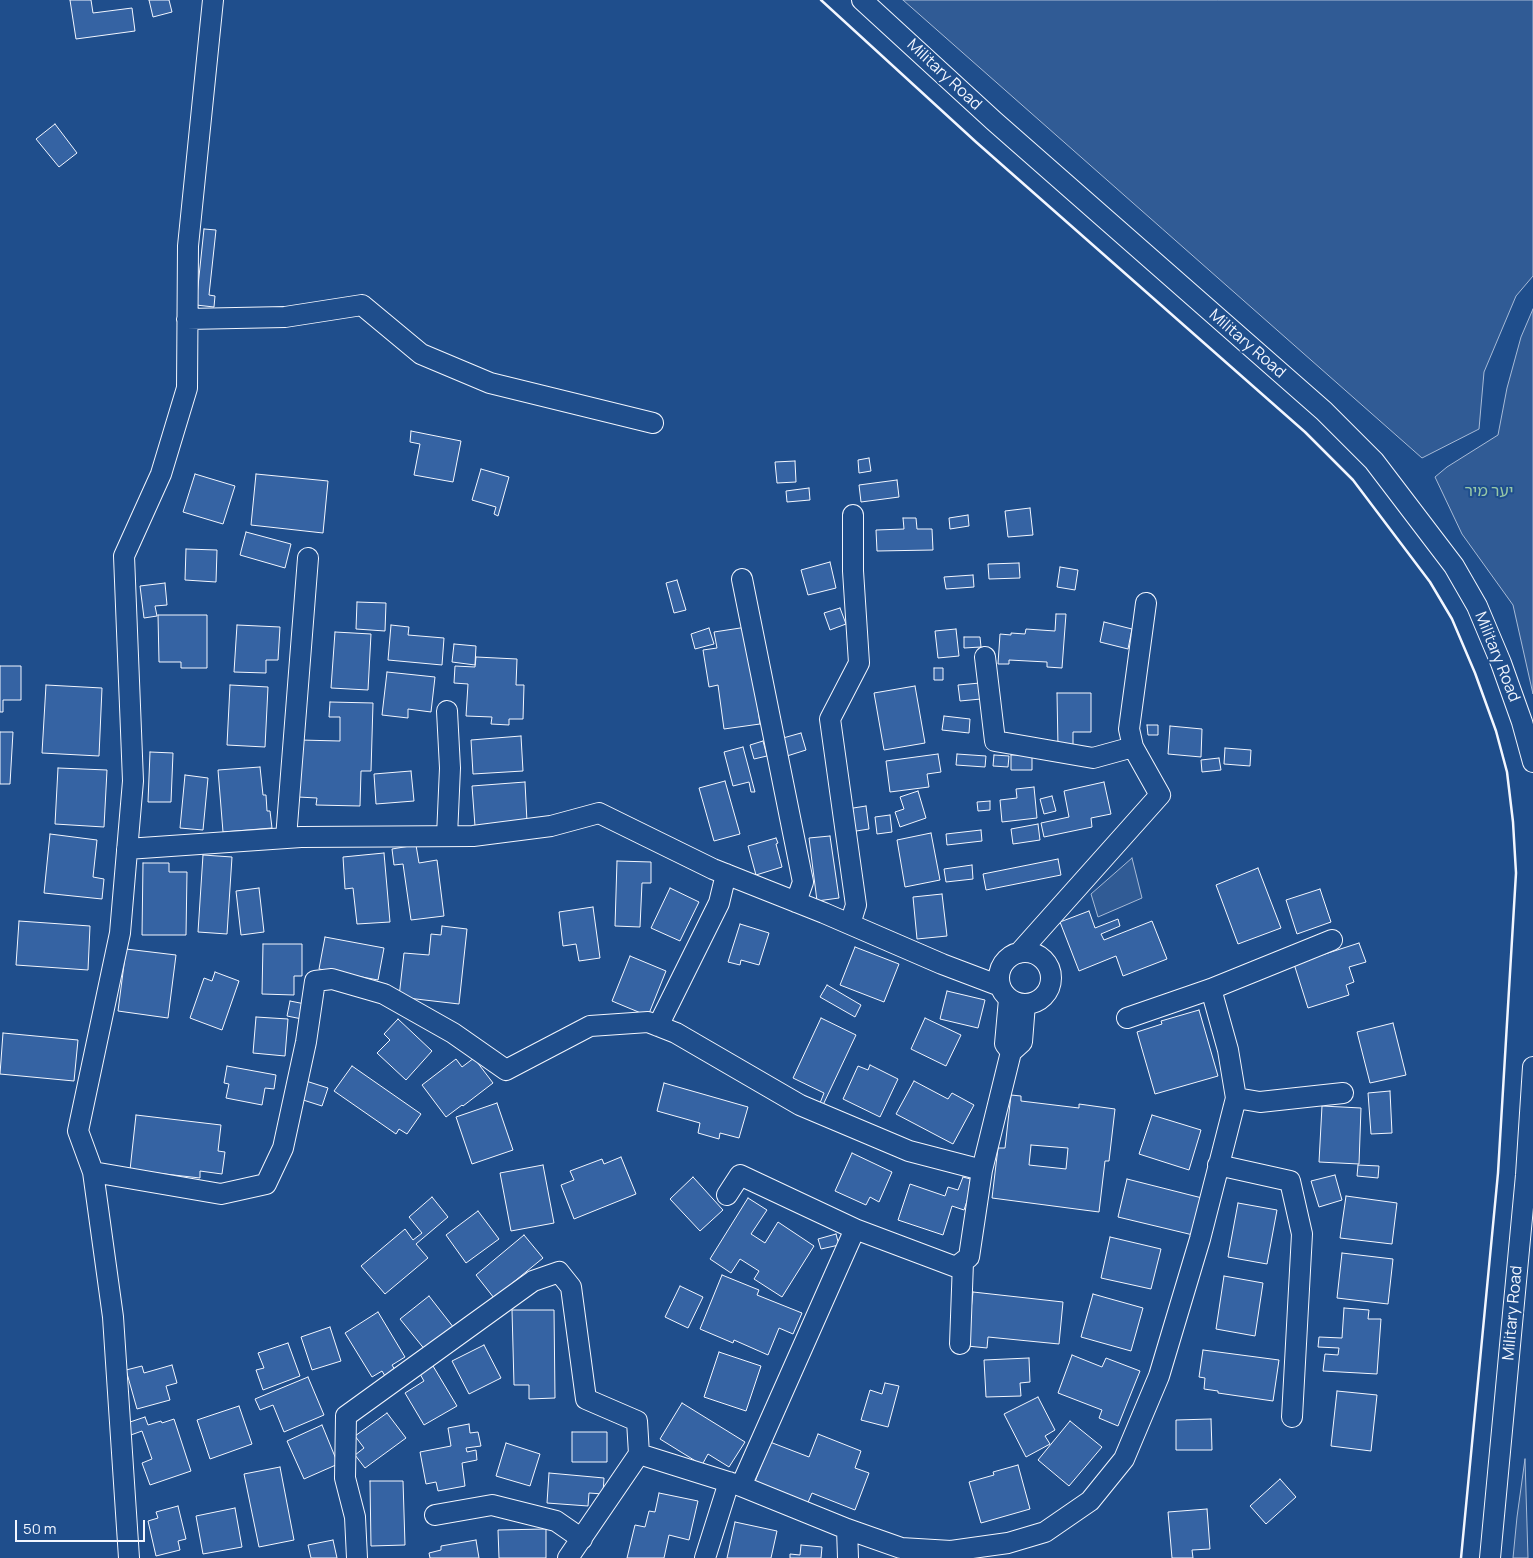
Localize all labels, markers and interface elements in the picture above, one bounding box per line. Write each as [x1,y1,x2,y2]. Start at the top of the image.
street label: Military Road [903,36,985,114]
street label: Military Road [1205,306,1289,382]
park label: יער מיר [1464,482,1514,502]
street label: Military Road [1470,609,1524,705]
street label: Military Road [1499,1265,1527,1361]
scale bar [18,1510,148,1542]
text: 50 m [23,1518,57,1539]

